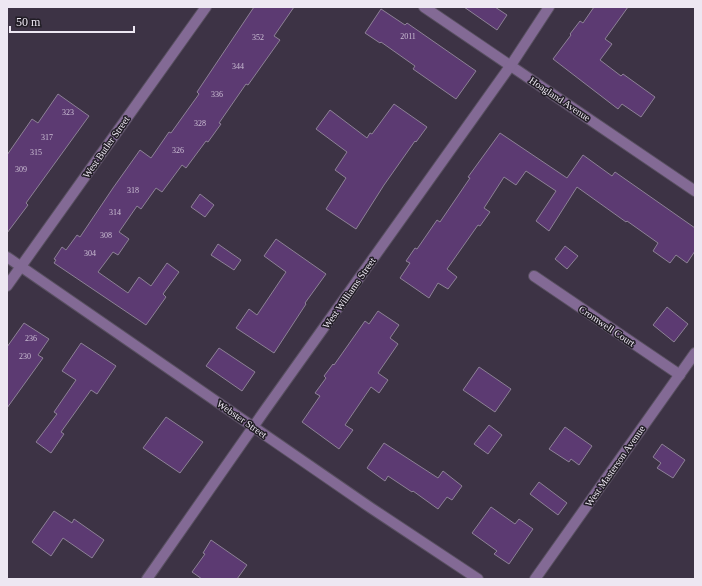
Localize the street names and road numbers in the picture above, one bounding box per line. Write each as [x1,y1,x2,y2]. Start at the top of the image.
street label: Hoagland Avenue [527,75,593,124]
street label: West Butler Street [81,114,132,180]
street label: West Williams Street [320,255,378,331]
street label: Cromwell Court [577,303,637,349]
street label: Webster Street [215,398,269,440]
street label: West Masterson Avenue [583,423,647,509]

